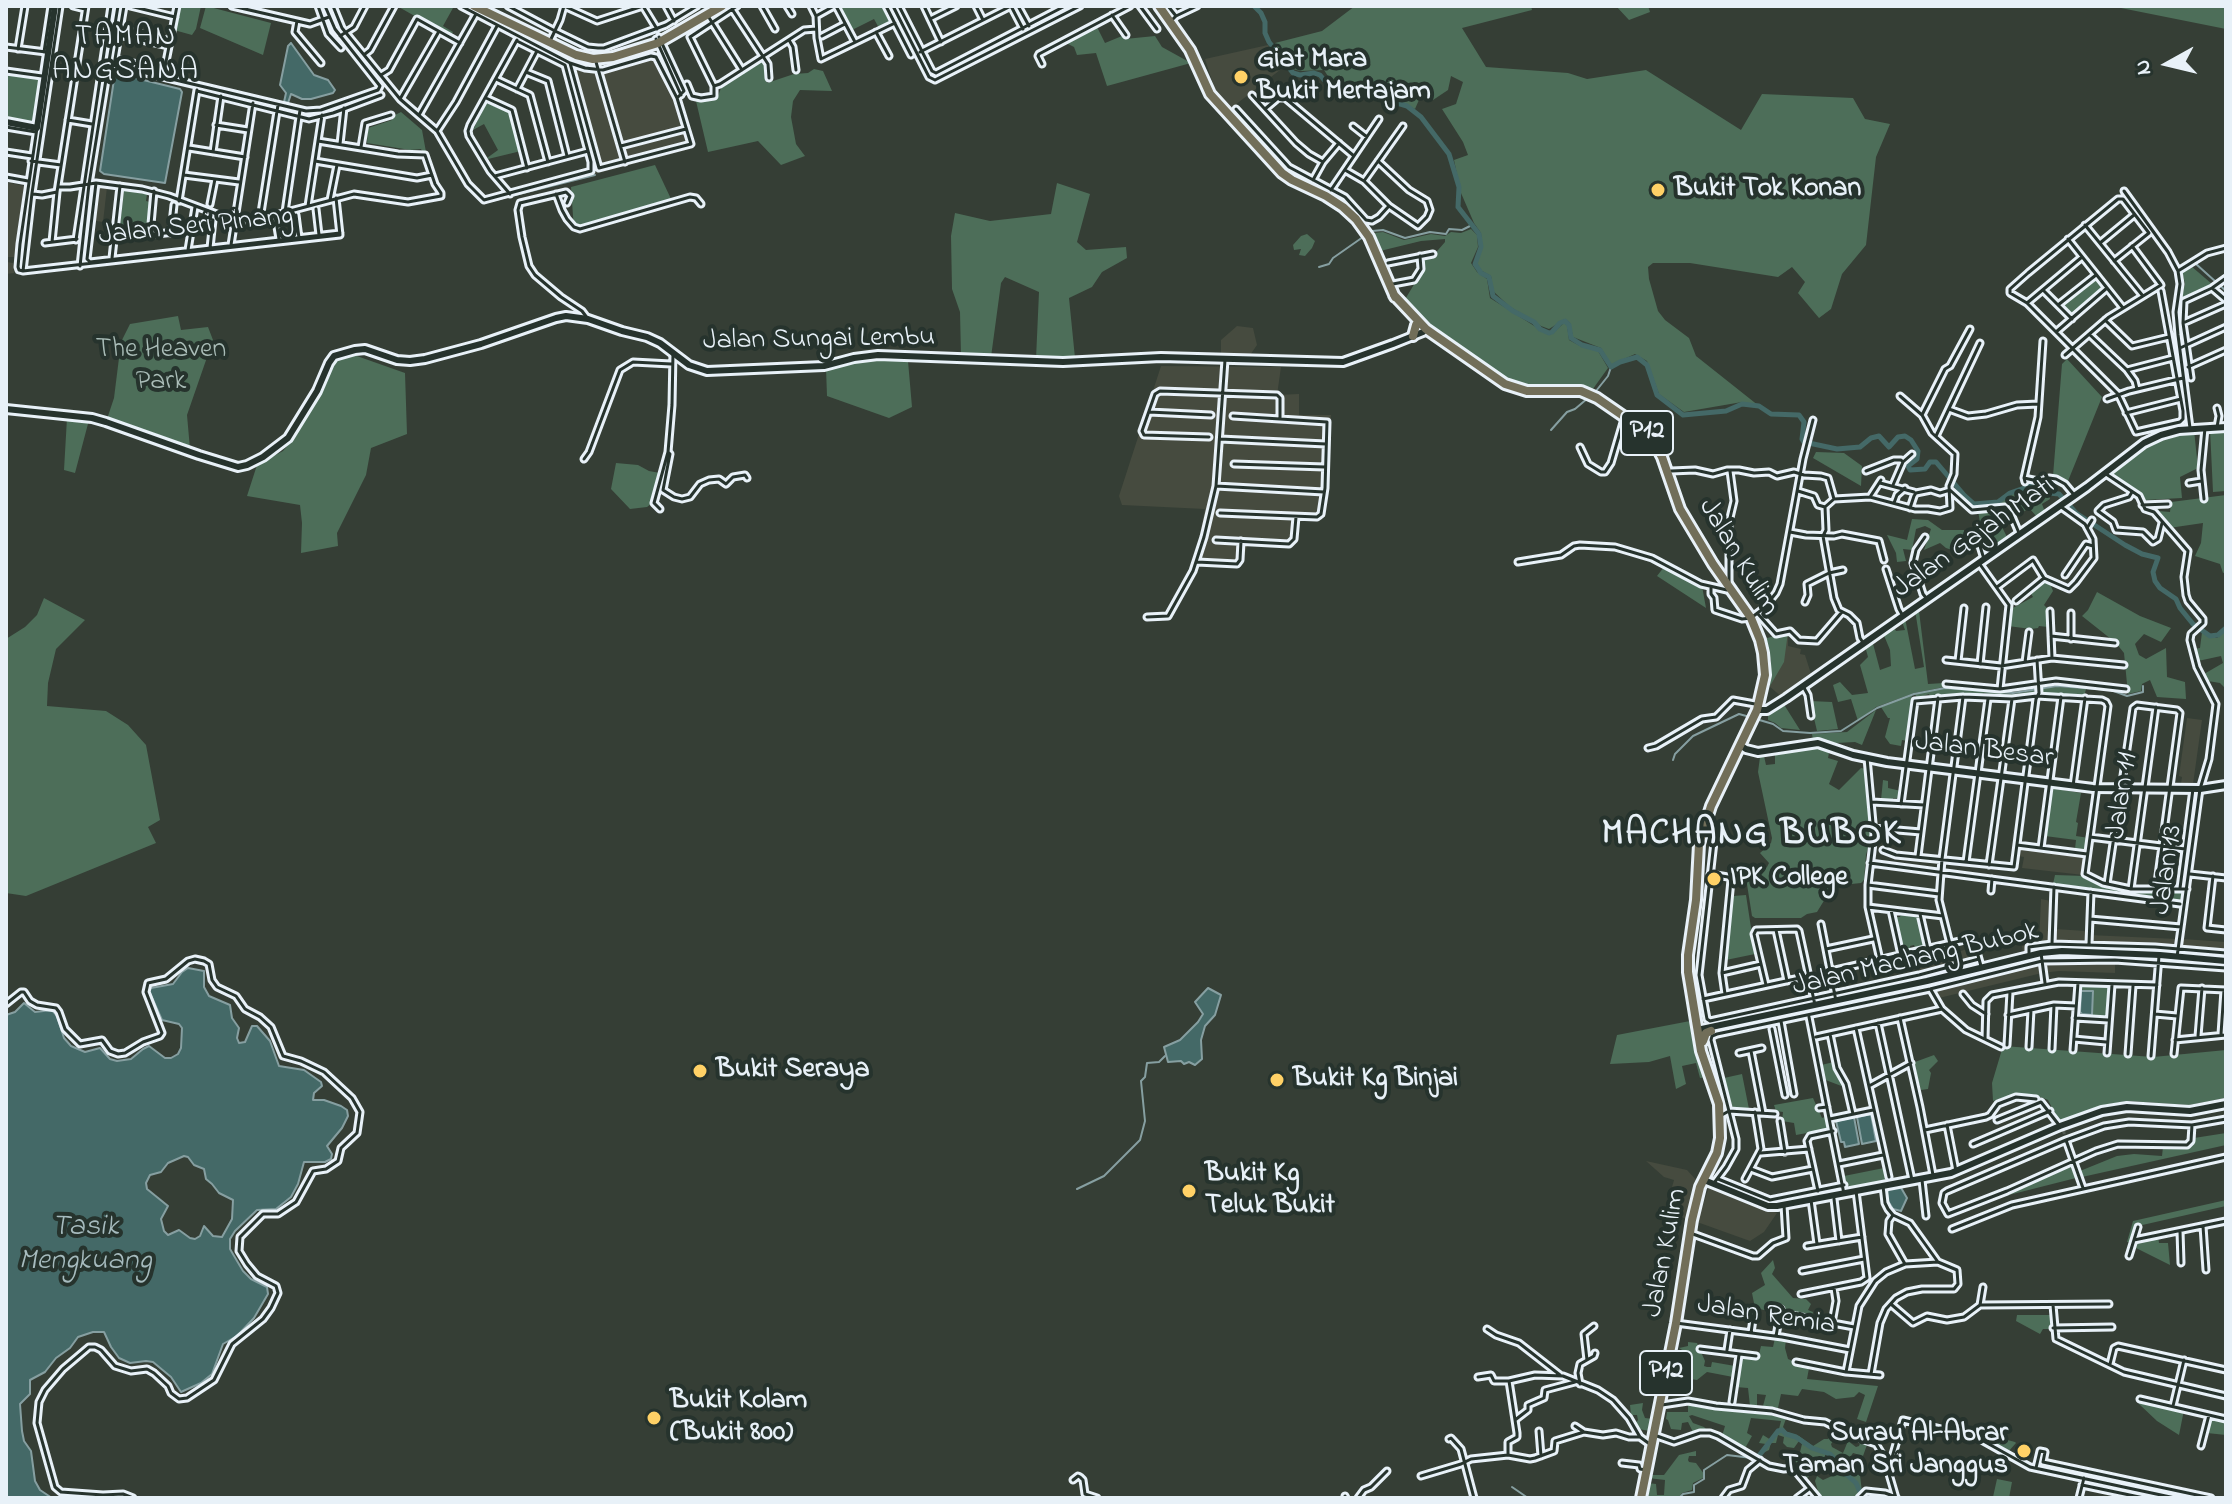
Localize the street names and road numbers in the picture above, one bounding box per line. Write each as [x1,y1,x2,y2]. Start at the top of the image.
street label: Jalan Seri Pinang [97,201,295,255]
street label: Jalan Sungai Lembu [703,322,935,360]
road number: P12 [1621,411,1673,455]
street label: Jalan Gajah Mati [1888,471,2062,607]
street label: Jalan Kulim [1689,493,1785,623]
street label: Jalan Besar [1913,727,2055,777]
street label: Jalan 11 [2101,750,2147,842]
street label: Jalan 13 [2146,823,2192,917]
street label: Jalan Machang Bubok [1790,916,2042,1006]
street label: Jalan Kulim [1638,1186,1696,1320]
street label: Jalan Remia [1695,1290,1837,1344]
road number: P12 [1640,1351,1692,1395]

